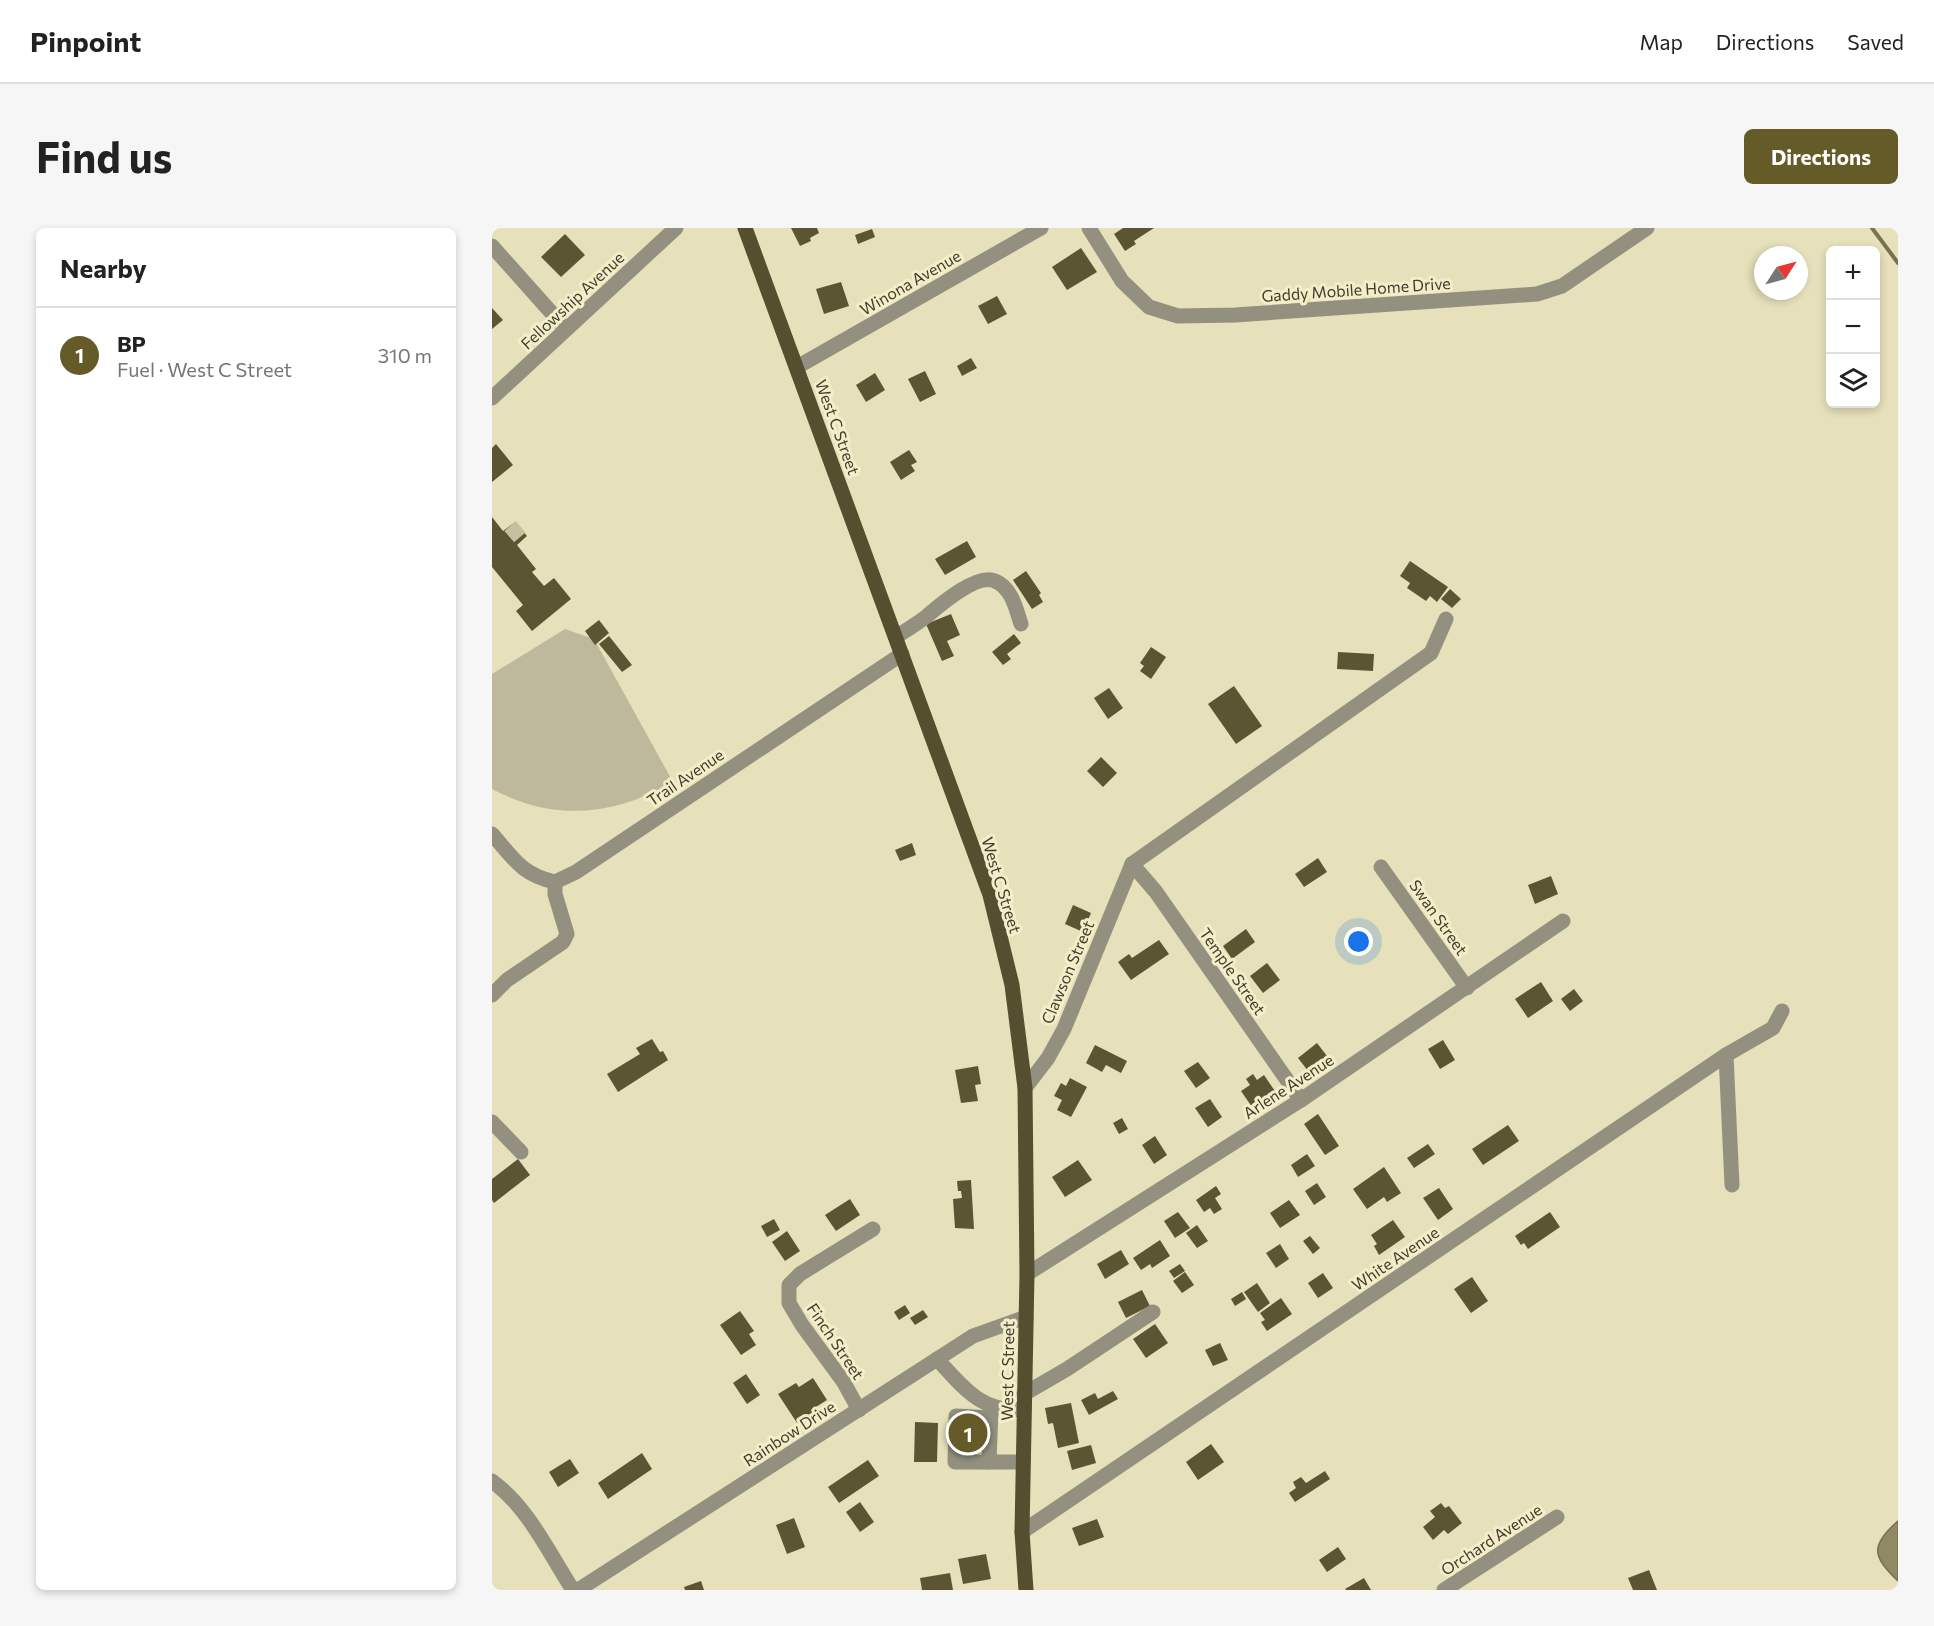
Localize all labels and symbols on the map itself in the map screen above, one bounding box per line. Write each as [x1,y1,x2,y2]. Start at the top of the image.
street label: Winona Avenue [856,245,964,319]
north arrow [1754,246,1808,300]
street label: Fellowship Avenue [517,247,627,353]
street label: Gaddy Mobile Home Drive [1261,273,1451,305]
street label: West C Street [812,377,864,478]
street label: Trail Avenue [643,744,727,810]
street label: West C Street [978,835,1026,936]
street label: Swan Street [1406,876,1472,959]
street label: Clawson Street [1037,917,1097,1026]
street label: Temple Street [1196,924,1270,1018]
your location [1344,927,1373,956]
street label: Arlene Avenue [1239,1050,1337,1122]
street label: White Avenue [1348,1222,1442,1294]
street label: Finch Street [804,1299,869,1383]
street label: West C Street [997,1321,1017,1421]
street label: Rainbow Drive [740,1396,838,1470]
pin: 1 [948,1410,988,1456]
street label: Orchard Avenue [1437,1499,1545,1579]

